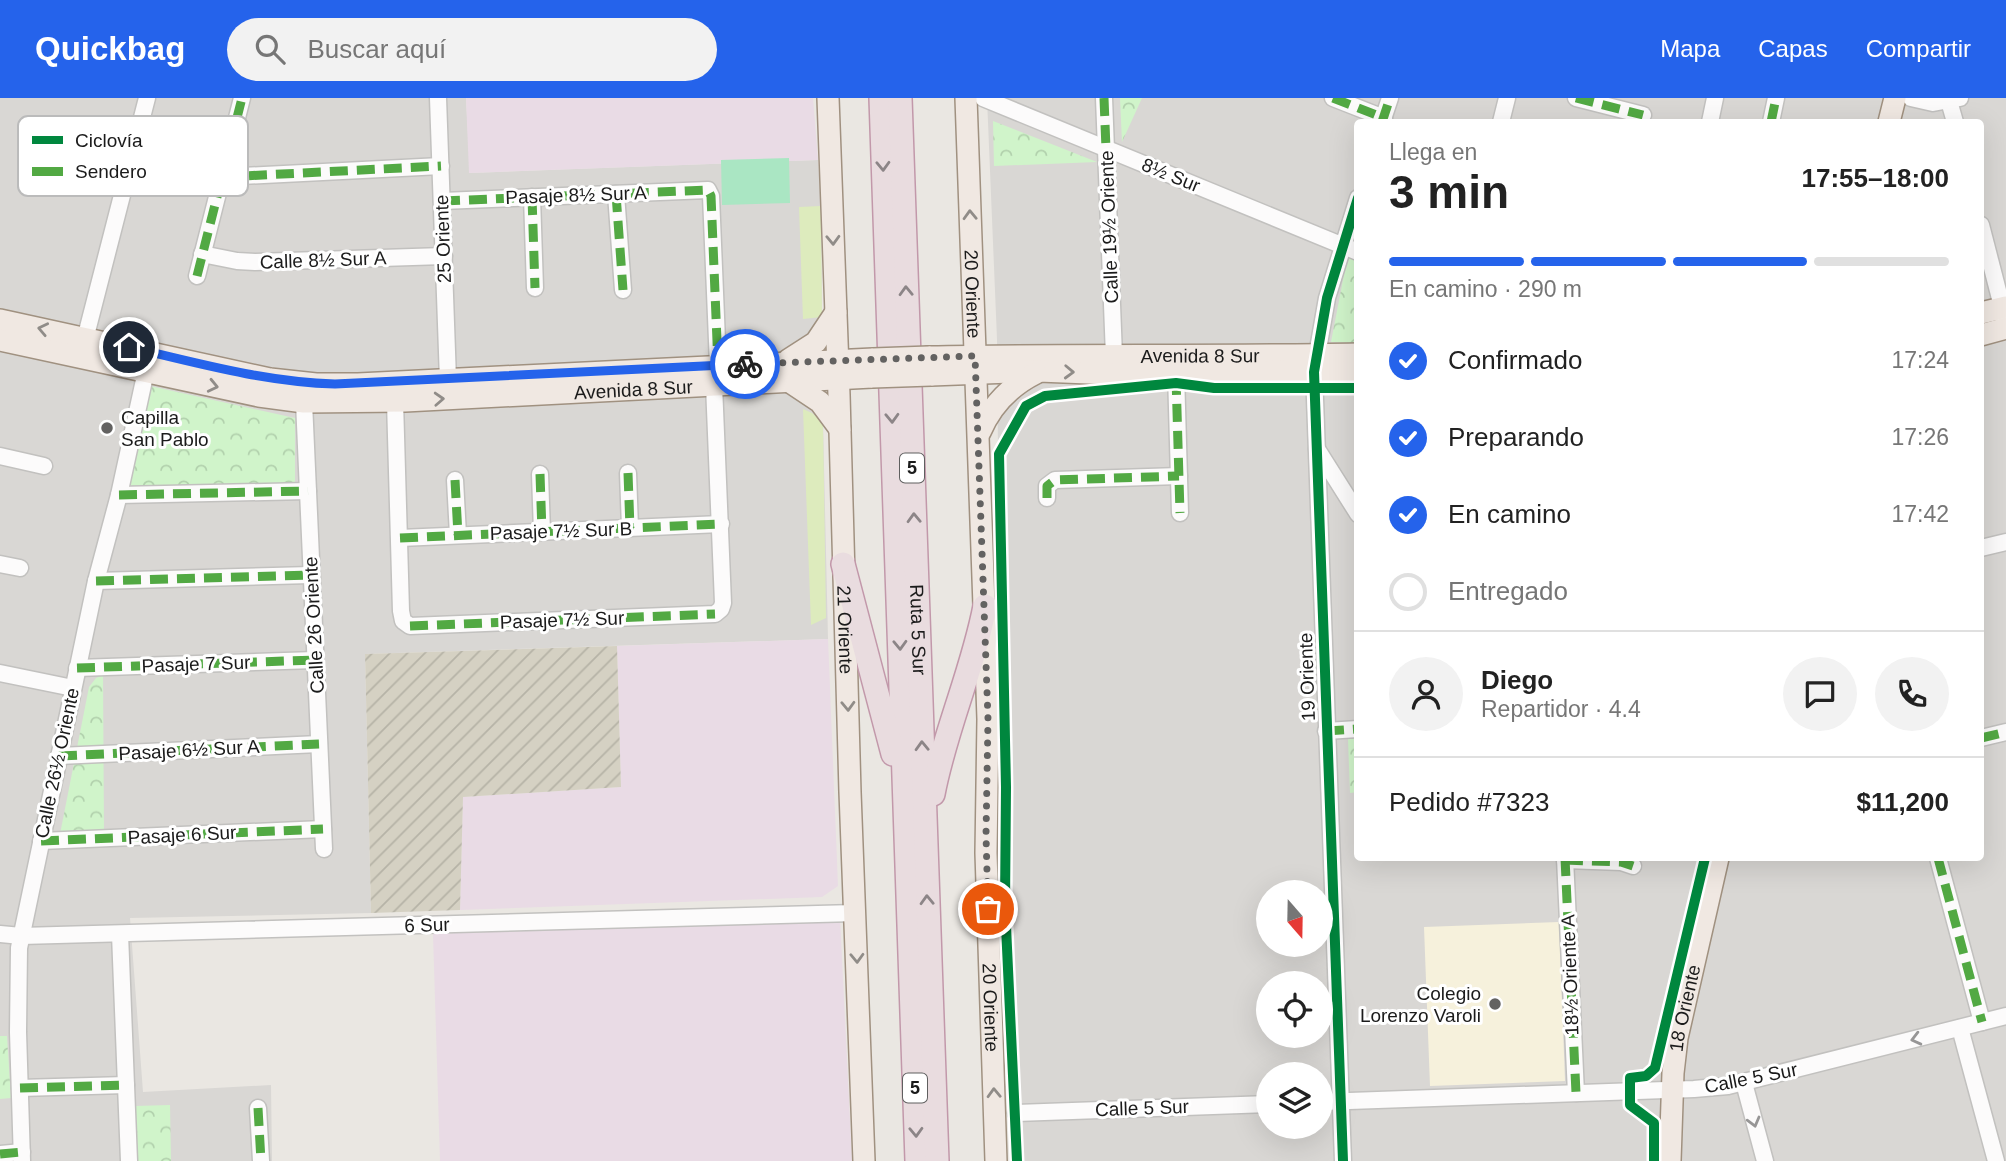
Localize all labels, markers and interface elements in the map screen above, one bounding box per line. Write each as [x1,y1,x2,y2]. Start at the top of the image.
search box [227,18,717,81]
text: Quickbag [35,30,185,67]
icon: search [251,30,289,68]
text: Buscar aquí [307,34,446,64]
text: Mapa [1660,35,1720,62]
text: Capas [1758,35,1828,62]
text: Compartir [1866,35,1971,62]
legend [18,116,248,196]
text: Ciclovía [75,130,143,151]
text: Llega en [1389,139,1477,165]
street label: Calle 19½ Oriente [1096,150,1122,304]
street label: 8½ Sur [1139,154,1204,196]
text: Sendero [75,161,147,182]
one-way arrow [875,161,890,172]
text: 17:55–18:00 [1802,163,1949,193]
text: 3 min [1389,166,1509,218]
street label: Pasaje 8½ Sur A [505,182,647,208]
street label: 25 Oriente [431,194,455,284]
one-way arrow [963,209,978,220]
one-way arrow [826,234,841,245]
street label: Calle 8½ Sur A [259,247,387,273]
street label: 20 Oriente [961,249,985,339]
text: En camino · 290 m [1389,276,1582,302]
one-way arrow [899,285,914,296]
pin [99,317,159,377]
one-way arrow [37,322,49,337]
icon: home [110,328,148,366]
courier [710,329,780,399]
icon: check [1389,342,1427,380]
icon: bike [726,345,764,383]
street label: Avenida 8 Sur [1140,345,1260,366]
text: Confirmado [1448,345,1582,375]
text: 17:24 [1891,347,1949,373]
one-way arrow [1064,365,1075,380]
street label: Avenida 8 Sur [573,376,694,403]
one-way arrow [207,378,219,393]
one-way arrow [434,392,445,407]
place label: Capilla San Pablo [121,407,209,450]
one-way arrow [884,413,899,424]
icon: check [1389,419,1427,457]
marker: Capilla San Pablo [99,420,115,436]
text: Preparando [1448,422,1584,452]
text: 17:26 [1891,424,1949,450]
road number: 5 [900,454,924,482]
icon: check [1389,496,1427,534]
text: En camino [1448,499,1571,529]
text: 17:42 [1891,501,1949,527]
one-way arrow [907,513,922,524]
street label: Pasaje 7½ Sur B [489,518,633,544]
street label: Calle 26 Oriente [300,556,328,694]
text: Entregado [1448,576,1568,606]
street label: Ruta 5 Sur [906,584,931,676]
street label: 21 Oriente [834,585,857,674]
street label: Pasaje 7½ Sur [499,607,625,633]
street label: 19 Oriente [1295,632,1319,722]
one-way arrow [892,640,907,651]
street label: Pasaje 7 Sur [141,652,251,676]
button: person [1389,657,1463,731]
button: chat [1783,657,1857,731]
button: phone [1875,657,1949,731]
text: Diego [1481,665,1553,695]
street label: Calle 26½ Oriente [31,686,83,840]
text: Repartidor · 4.4 [1481,696,1641,722]
one-way arrow [840,701,856,712]
street label: Pasaje 6½ Sur A [118,736,261,764]
one-way arrow [915,740,930,751]
text: Pedido #7323 [1389,787,1549,817]
text: $11,200 [1856,787,1949,817]
street label: Pasaje 6 Sur [127,822,238,848]
pin [958,879,1018,939]
north arrow [1256,880,1334,957]
map controls [1256,880,1333,1139]
icon: bag [969,890,1007,928]
one-way arrow [920,894,935,905]
street label: 6 Sur [404,914,451,936]
street label: 18½ Oriente A [1557,914,1583,1036]
one-way arrow [849,953,864,964]
street label: 18 Oriente [1665,962,1704,1053]
street label: 20 Oriente [979,963,1003,1052]
button: locate [1256,971,1333,1048]
place label: Colegio Lorenzo Varoli [1360,983,1481,1026]
marker: Colegio Lorenzo Varoli [1487,996,1503,1012]
one-way arrow [1910,1031,1922,1045]
street label: Calle 5 Sur [1703,1059,1800,1097]
button: layers [1256,1062,1333,1139]
road number: 5 [903,1073,927,1102]
one-way arrow [986,1087,1001,1098]
street label: Calle 5 Sur [1095,1096,1190,1120]
one-way arrow [1746,1116,1760,1128]
one-way arrow [908,1127,924,1138]

